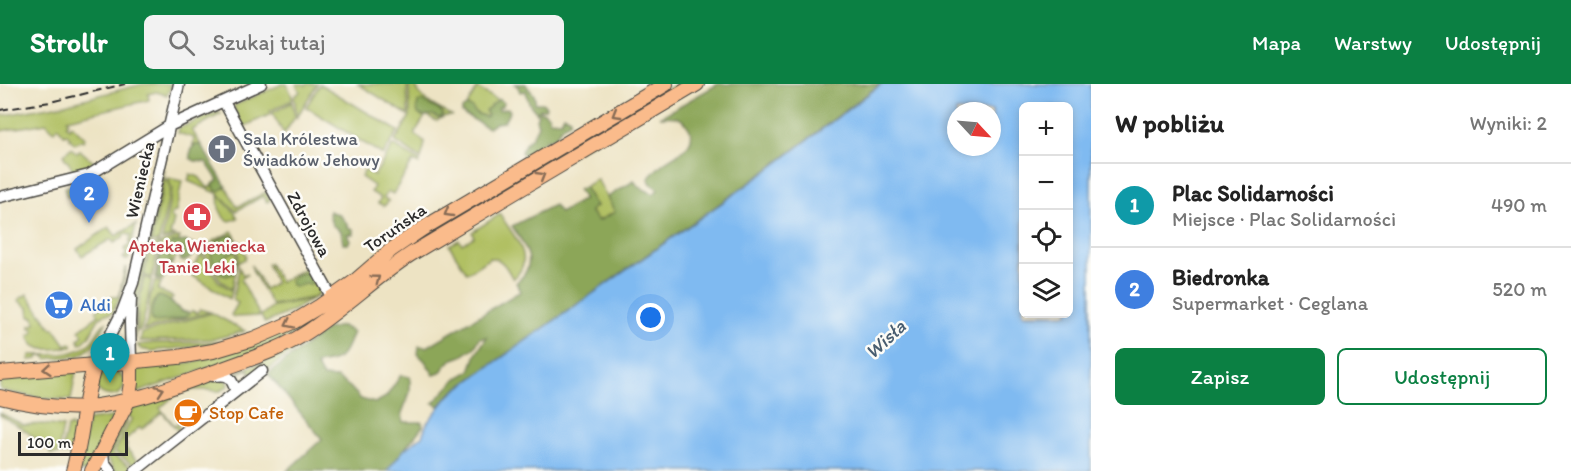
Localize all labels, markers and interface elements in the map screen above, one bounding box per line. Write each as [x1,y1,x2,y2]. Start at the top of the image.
search box [144,15,564,69]
text: Strollr [30,25,108,59]
icon: search [165,26,198,59]
text: Szukaj tutaj [213,29,325,56]
text: Mapa [1252,30,1301,55]
text: Warstwy [1334,30,1412,55]
text: Udostępnij [1445,30,1541,55]
north arrow [947,102,1001,156]
map controls [1019,102,1073,318]
button: + [1019,102,1073,156]
one-way arrow [612,106,622,118]
text: W pobliżu [1115,107,1224,139]
text: Wyniki: 2 [1470,111,1547,135]
place label: Sala Królestwa Świadków Jehowy [243,128,380,171]
church icon: Sala Królestwa Świadków Jehowy [206,133,238,165]
street label: Wieniecka [120,139,160,221]
button: − [1019,156,1073,210]
one-way arrow [535,172,545,184]
pin: 2 [70,174,109,223]
text: Plac Solidarności [1172,180,1334,207]
street label: Zdrojowa [282,187,336,261]
text: 1 [1130,193,1139,217]
text: 490 m [1491,193,1547,217]
street label: Toruńska [359,198,431,257]
pharmacy icon: Apteka Wieniecka Tanie Leki [181,201,213,233]
one-way arrow [444,206,454,218]
text: Miejsce · Plac Solidarności [1172,207,1396,231]
button: locate [1019,210,1073,264]
place label: Apteka Wieniecka Tanie Leki [128,235,266,278]
button: layers [1019,264,1073,318]
text: Biedronka [1172,264,1269,291]
one-way arrow [369,275,380,286]
text: 2 [1129,277,1140,301]
text: 520 m [1492,277,1547,301]
supermarket icon: Aldi [43,289,75,321]
text: Supermarket · Ceglana [1172,291,1368,315]
place label: Aldi [80,294,111,316]
your location [636,303,665,332]
water label: Wisła [860,314,911,364]
one-way arrow [284,317,295,328]
pin: 1 [90,334,130,383]
button: Zapisz [1115,348,1325,405]
button: Udostępnij [1337,348,1547,405]
one-way arrow [43,363,52,376]
one-way arrow [154,385,165,398]
cafe icon: Stop Cafe [172,397,204,429]
place label: Stop Cafe [209,402,284,424]
scale bar [18,429,128,456]
text: 100 m [27,433,71,452]

